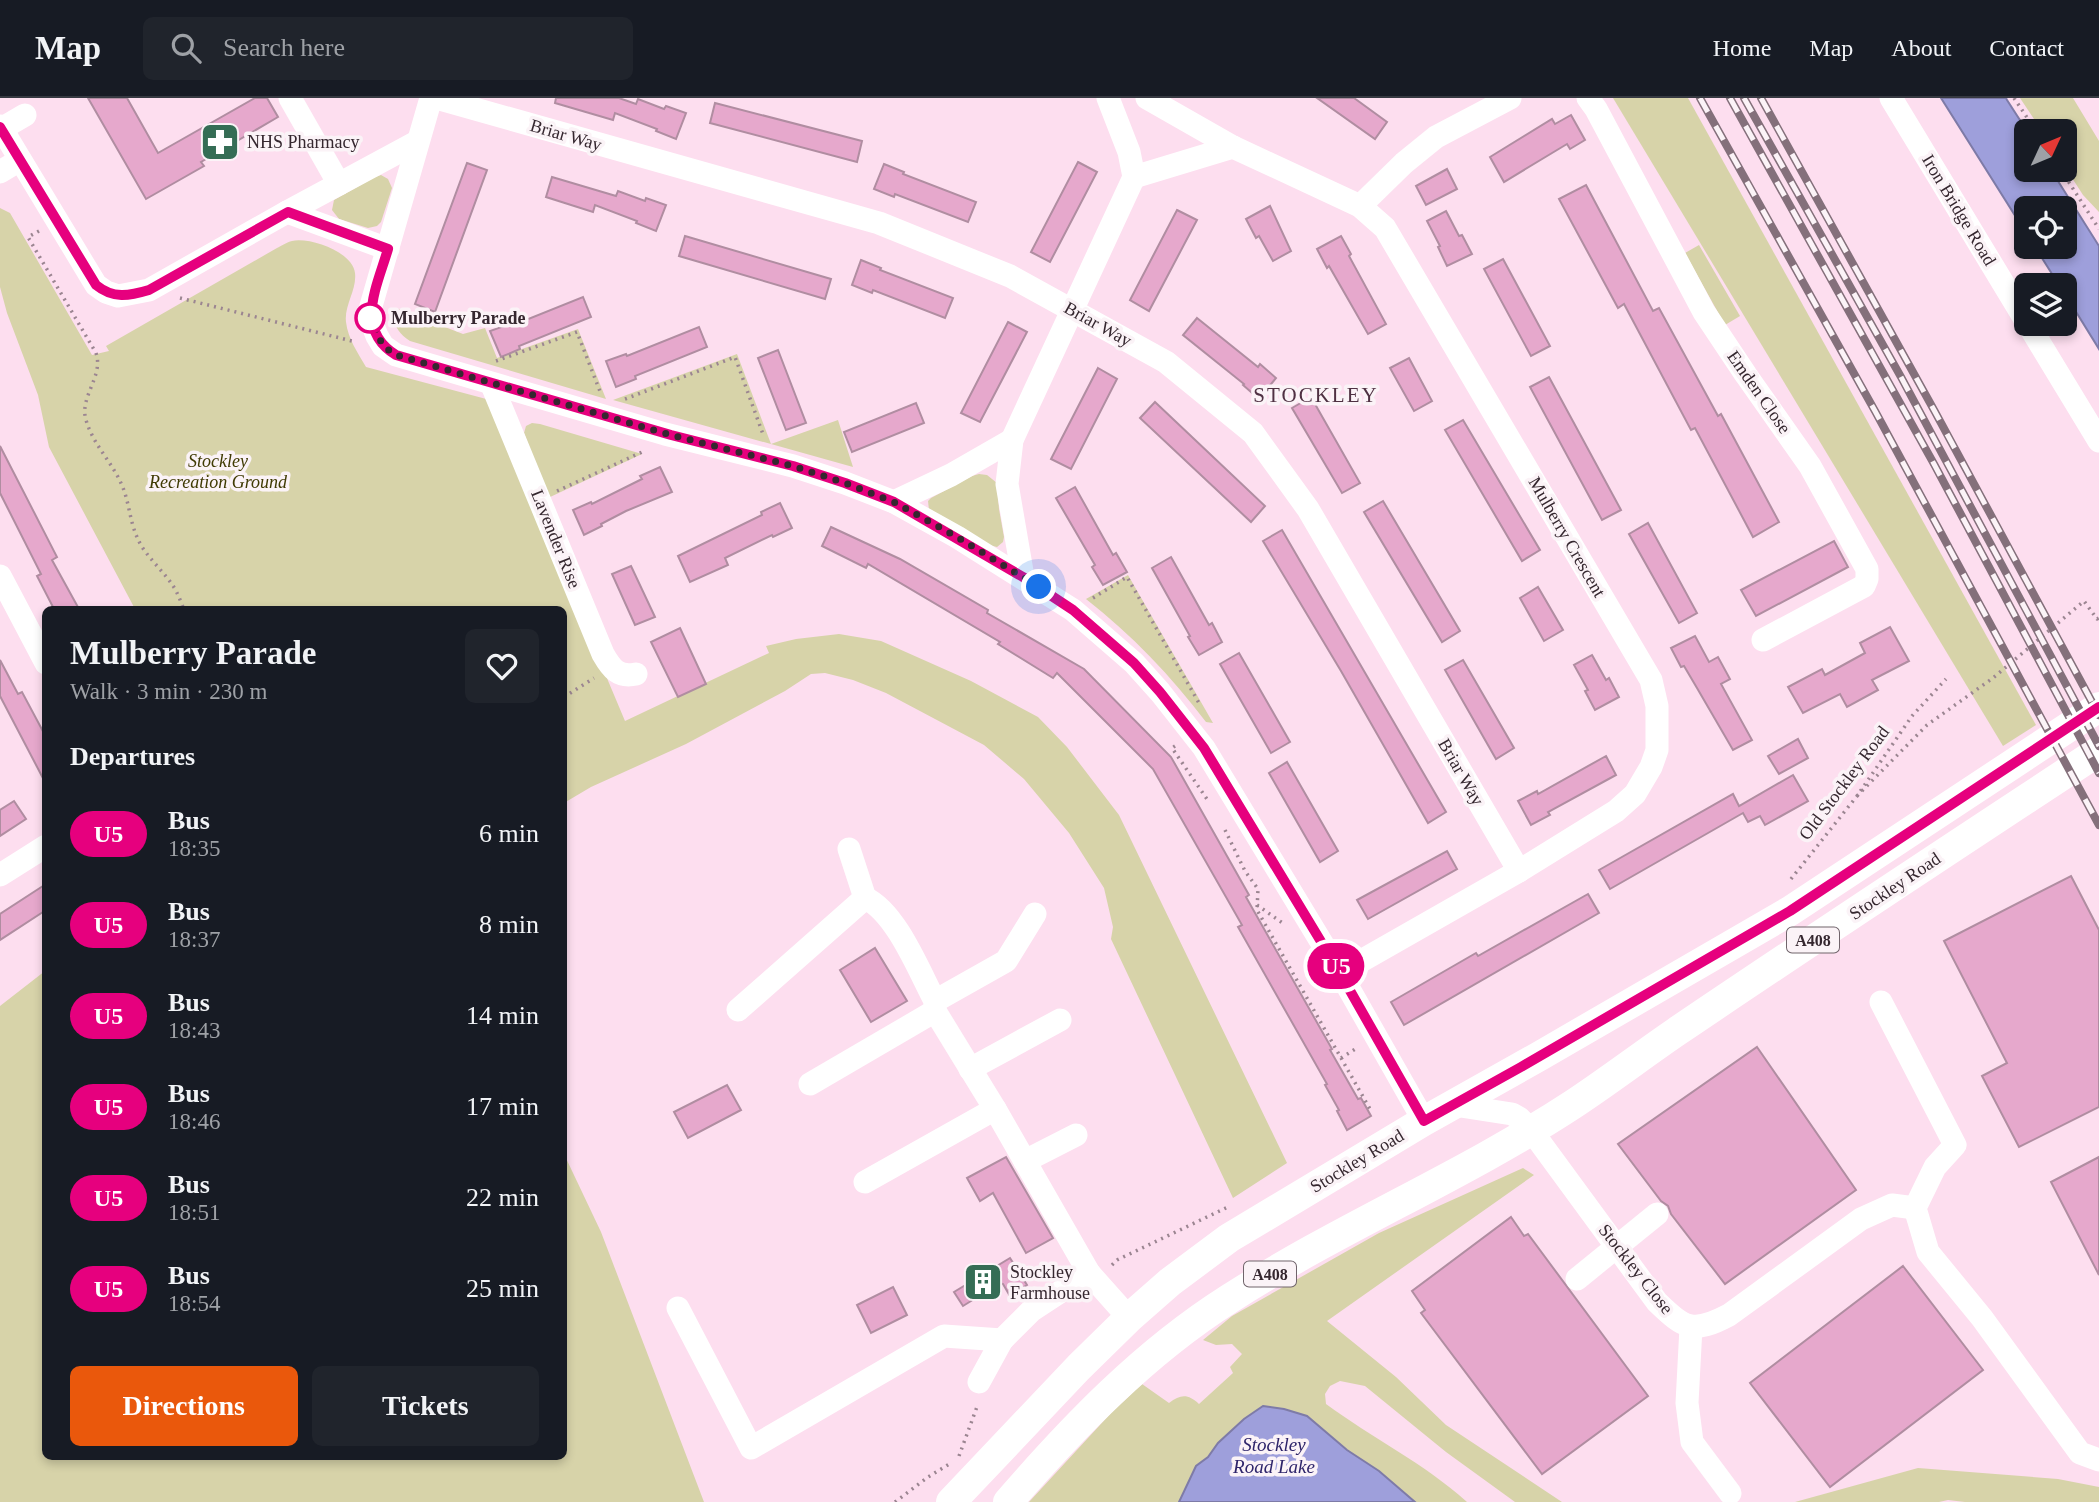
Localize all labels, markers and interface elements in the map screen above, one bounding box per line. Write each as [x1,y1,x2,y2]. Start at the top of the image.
search box [143,17,633,80]
icon: search [167,29,205,67]
text: Map [35,30,101,66]
text: Search here [223,33,345,62]
text: Home [1713,35,1771,61]
text: Map [1809,35,1853,61]
text: About [1891,35,1951,61]
text: Contact [1989,35,2064,61]
street label: Briar Way [528,115,604,155]
north arrow [2014,119,2077,182]
map controls [2014,119,2077,336]
pharmacy icon: NHS Pharmacy [199,121,241,163]
place label: NHS Pharmacy [247,132,359,152]
street label: Iron Bridge Road [1918,151,2000,269]
button: locate [2014,196,2077,259]
button: layers [2014,273,2077,336]
street label: Briar Way [1061,297,1135,351]
marker: Mulberry Parade [355,303,385,333]
place label: Mulberry Parade [391,308,525,328]
street label: Emden Close [1723,347,1795,437]
district label: STOCKLEY [1253,383,1379,407]
park label: Stockley Recreation Ground [148,451,288,492]
street label: Mulberry Crescent [1524,473,1610,601]
street label: Lavender Rise [527,487,585,591]
your location [1021,569,1056,604]
button: heart [465,629,539,703]
text: Mulberry Parade [70,635,317,671]
text: Walk · 3 min · 230 m [70,679,267,704]
street label: Old Stockley Road [1795,722,1893,844]
street label: Briar Way [1434,735,1488,809]
text: Departures [70,742,195,771]
text: Bus [168,806,210,835]
text: 6 min [479,819,539,848]
text: U5 [94,821,123,847]
text: 18:35 [168,836,220,861]
street label: Stockley Road [1846,848,1944,924]
text: Bus [168,897,210,926]
text: 8 min [479,910,539,939]
text: U5 [94,912,123,938]
text: 18:37 [168,927,220,952]
road number: A408 [1787,928,1839,953]
line badge: U5 [1304,943,1368,989]
text: U5 [1321,953,1351,979]
text: Bus [168,988,210,1017]
text: 14 min [466,1001,539,1030]
text: U5 [94,1003,123,1029]
text: 18:43 [168,1018,220,1043]
text: Bus [168,1079,210,1108]
text: 17 min [466,1092,539,1121]
text: U5 [94,1094,123,1120]
text: 18:46 [168,1109,220,1134]
street label: Stockley Road [1307,1125,1407,1197]
text: Bus [168,1170,210,1199]
text: 22 min [466,1183,539,1212]
text: U5 [94,1185,123,1211]
text: 18:51 [168,1200,220,1225]
street label: Stockley Close [1595,1220,1677,1318]
text: Bus [168,1261,210,1290]
building icon: Stockley Farmhouse [962,1261,1004,1303]
place label: Stockley Farmhouse [1010,1262,1090,1303]
road number: A408 [1244,1262,1296,1286]
text: 25 min [466,1274,539,1303]
text: U5 [94,1276,123,1302]
text: 18:54 [168,1291,220,1316]
button: Directions [70,1366,298,1446]
button: Tickets [312,1366,539,1446]
water label: Stockley Road Lake [1232,1434,1315,1477]

